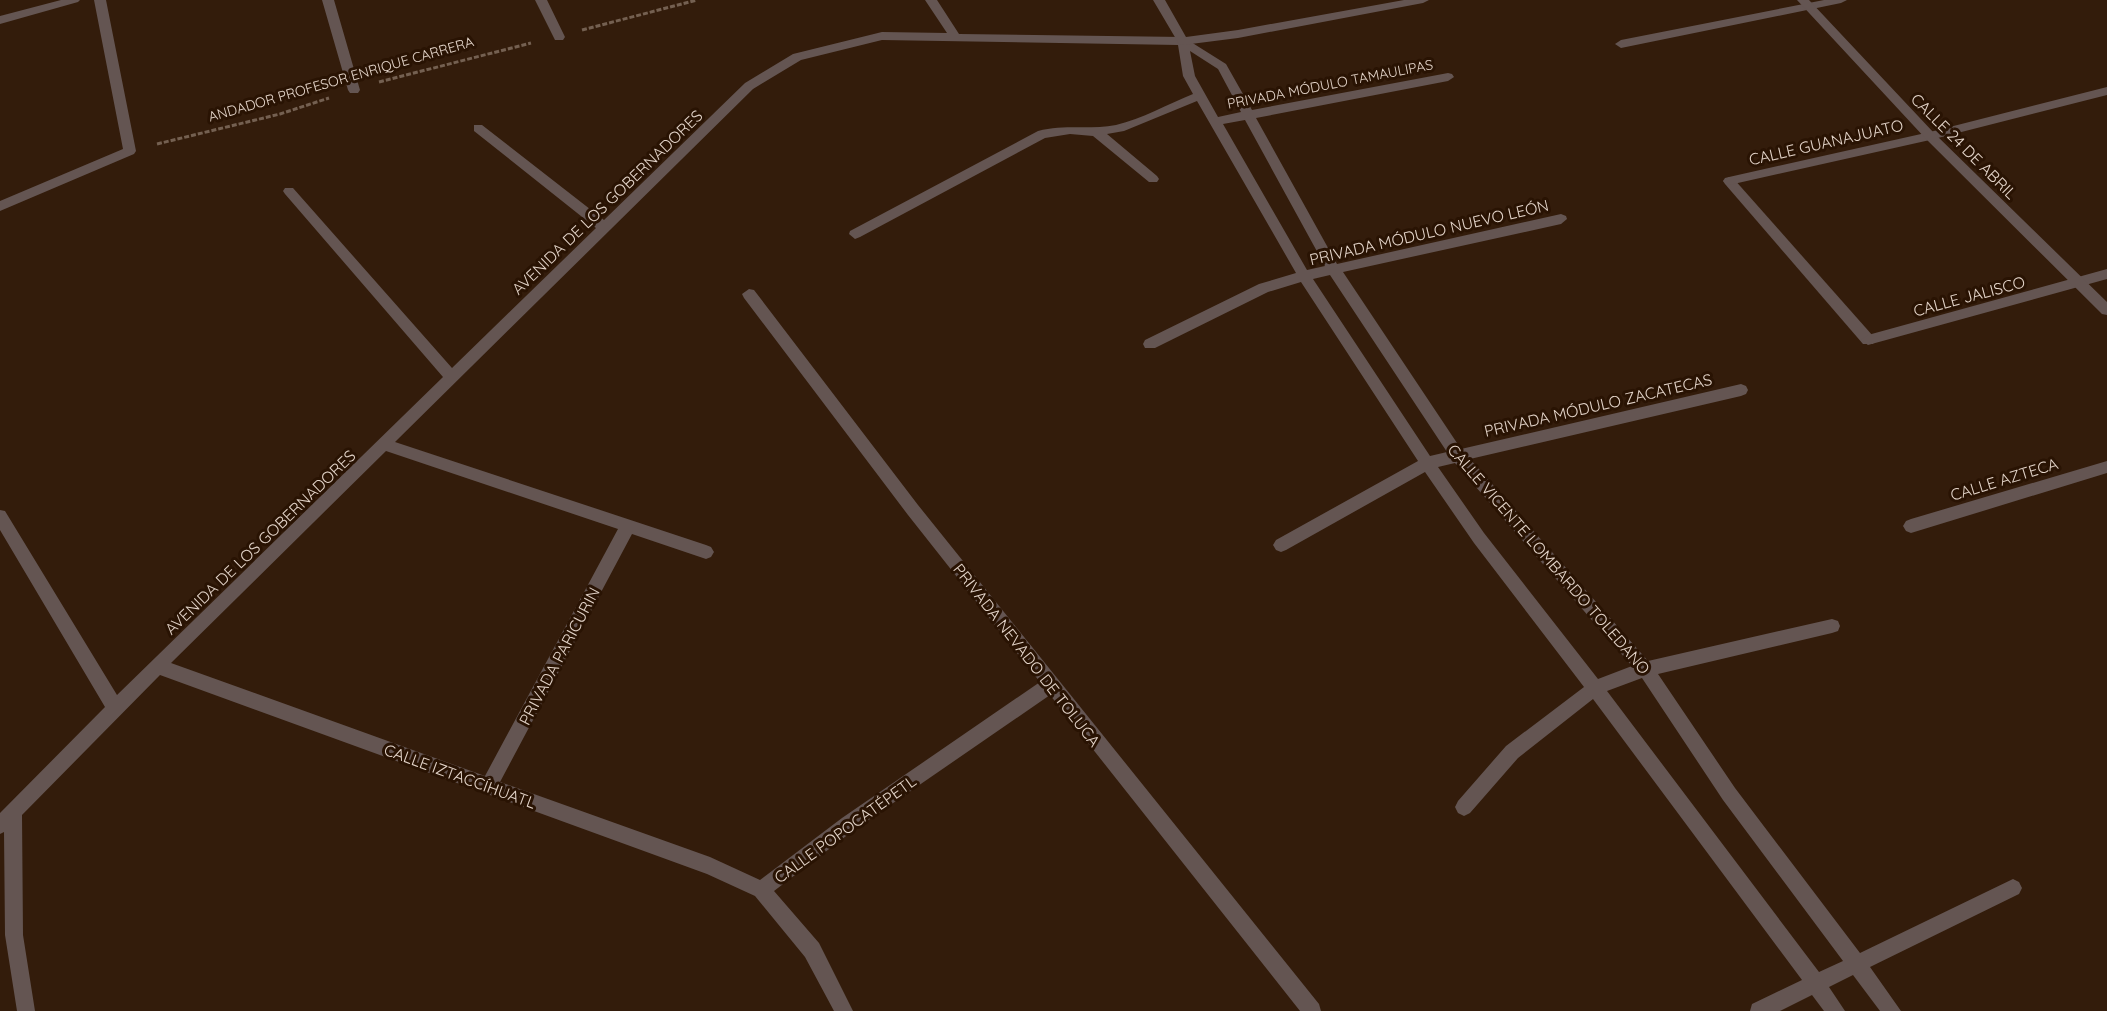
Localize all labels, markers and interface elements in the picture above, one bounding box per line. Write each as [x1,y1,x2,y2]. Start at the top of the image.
street label: ANDADOR PROFESOR ENRIQUE CARRERA [206,32,476,126]
street label: PRIVADA MÓDULO TAMAULIPAS [1226,55,1434,113]
street label: CALLE 24 DE ABRIL [1907,89,2021,203]
street label: AVENIDA DE LOS GOBERNADORES [507,105,707,299]
street label: CALLE GUANAJUATO [1747,115,1905,169]
street label: PRIVADA MÓDULO NUEVO LEÓN [1307,195,1551,269]
street label: CALLE JALISCO [1911,271,2027,321]
street label: PRIVADA MÓDULO ZACATECAS [1482,369,1714,441]
street label: CALLE VICENTE LOMBARDO TOLEDANO [1444,440,1654,678]
street label: AVENIDA DE LOS GOBERNADORES [160,445,360,639]
street label: CALLE AZTECA [1948,453,2060,505]
street label: PRIVADA NEVADO DE TOLUCA [949,559,1105,751]
street label: PRIVADA PARICURIN [514,584,604,728]
street label: CALLE IZTACCÍHUATL [381,739,539,813]
street label: CALLE POPOCATÉPETL [770,771,920,887]

